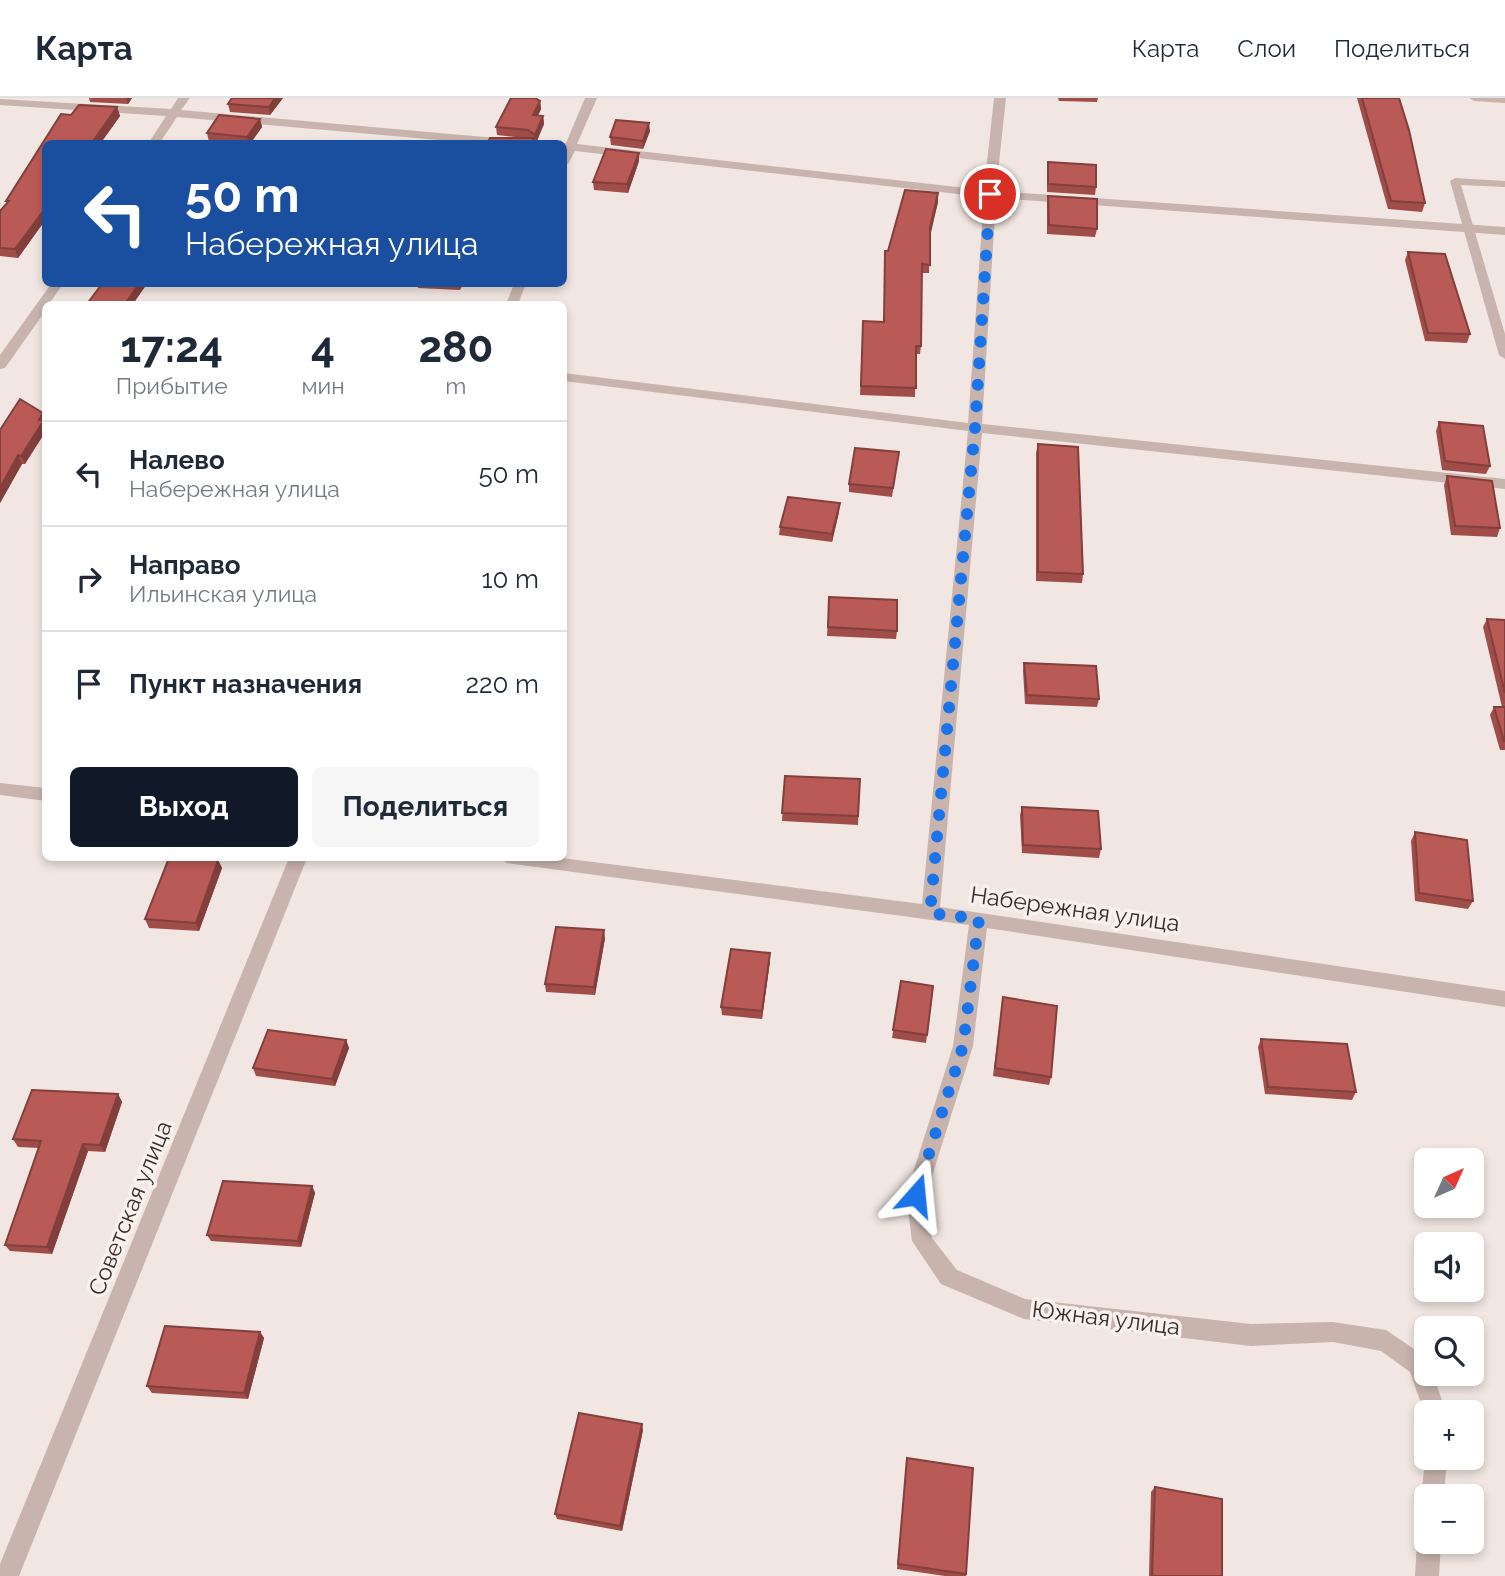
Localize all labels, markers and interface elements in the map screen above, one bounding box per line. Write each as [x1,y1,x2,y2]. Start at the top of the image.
text: Карта [35,29,133,68]
text: Карта [1132,34,1199,63]
text: Слои [1237,34,1296,63]
text: Поделиться [1334,34,1470,63]
pin [960,164,1020,224]
text: 50 m [185,166,300,223]
icon: left [70,168,161,259]
icon: arrive [971,175,1009,213]
text: Набережная улица [185,225,478,262]
text: 17:24 [121,323,223,372]
text: 4 [311,323,335,372]
text: 280 [418,323,493,372]
text: Прибытие [116,372,228,399]
text: мин [301,372,345,399]
text: m [445,372,466,399]
text: Налево [129,445,225,475]
icon: left [70,455,108,493]
text: 50 m [478,459,539,489]
text: Набережная улица [129,475,340,502]
text: Направо [129,550,240,580]
icon: right [70,560,108,598]
text: 10 m [481,564,539,594]
text: Ильинская улица [129,580,317,607]
icon: arrive [70,665,108,703]
text: Пункт назначения [129,669,362,699]
text: 220 m [465,669,539,699]
button: Выход [70,767,298,847]
button: Поделиться [312,767,539,847]
street label: Набережная улица [969,880,1181,937]
street label: Советская улица [82,1117,177,1299]
north arrow [1414,1148,1484,1218]
map controls [1414,1148,1484,1554]
position arrow [879,1158,953,1232]
button: sound [1414,1232,1484,1302]
street label: Южная улица [1031,1295,1182,1340]
button: search [1414,1316,1484,1386]
button: + [1414,1400,1484,1470]
button: − [1414,1484,1484,1554]

